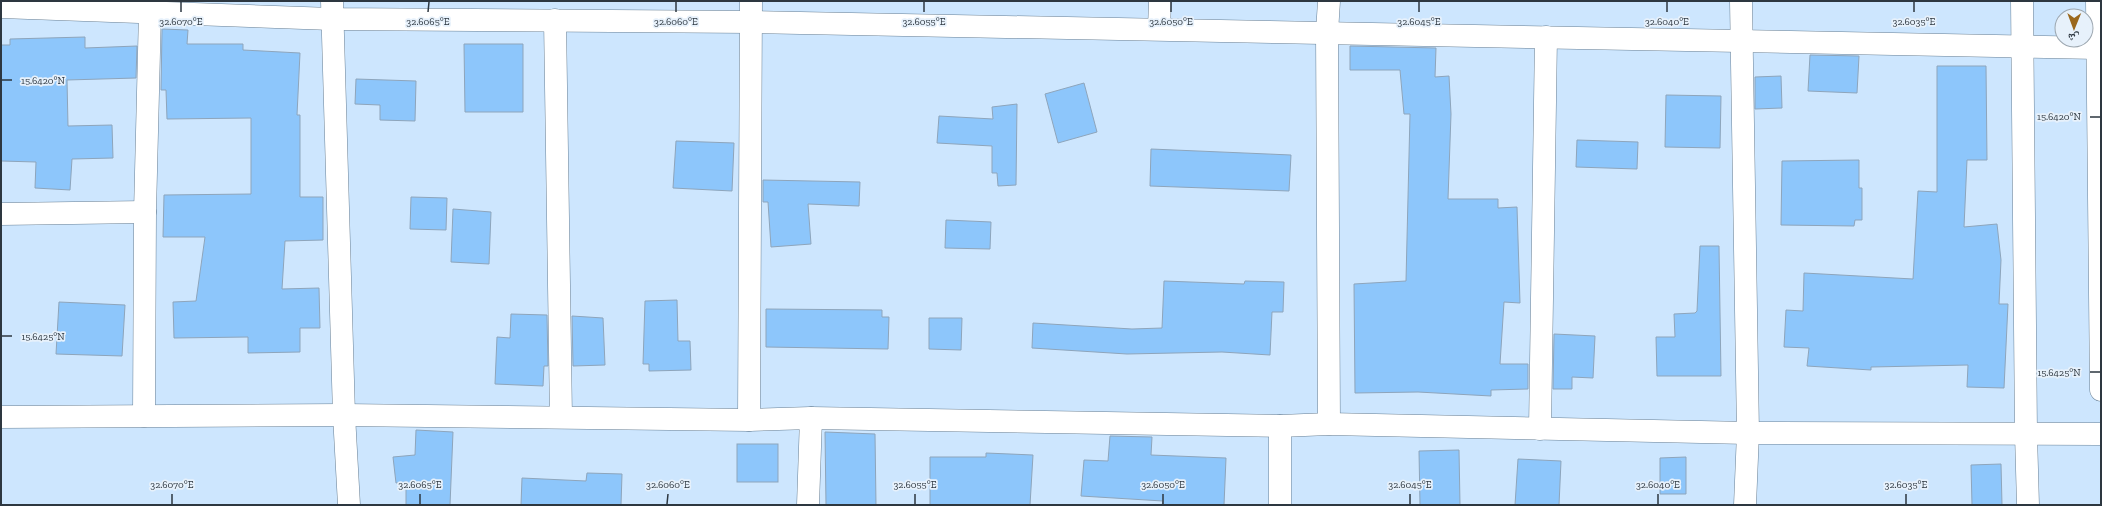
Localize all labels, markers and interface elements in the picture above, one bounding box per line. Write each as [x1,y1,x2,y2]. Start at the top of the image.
north arrow [2054,8,2094,48]
text: 32.6070°E [159,16,203,28]
text: 32.6065°E [406,16,450,28]
text: 32.6060°E [654,16,698,28]
text: 32.6055°E [902,16,946,28]
text: 32.6050°E [1149,16,1193,28]
text: 32.6045°E [1397,16,1441,28]
text: 32.6040°E [1645,16,1689,28]
text: 32.6035°E [1893,16,1936,28]
text: ش [2068,30,2080,44]
text: 15.6420°N [21,75,66,87]
text: 15.6420°N [2037,111,2082,123]
text: 15.6425°N [21,331,65,343]
text: 15.6425°N [2037,367,2081,379]
text: 32.6070°E [150,479,194,491]
text: 32.6065°E [398,479,442,491]
text: 32.6060°E [646,479,690,491]
text: 32.6055°E [893,479,937,491]
text: 32.6050°E [1141,479,1185,491]
text: 32.6045°E [1388,479,1432,491]
text: 32.6040°E [1636,479,1680,491]
text: 32.6035°E [1885,479,1928,491]

